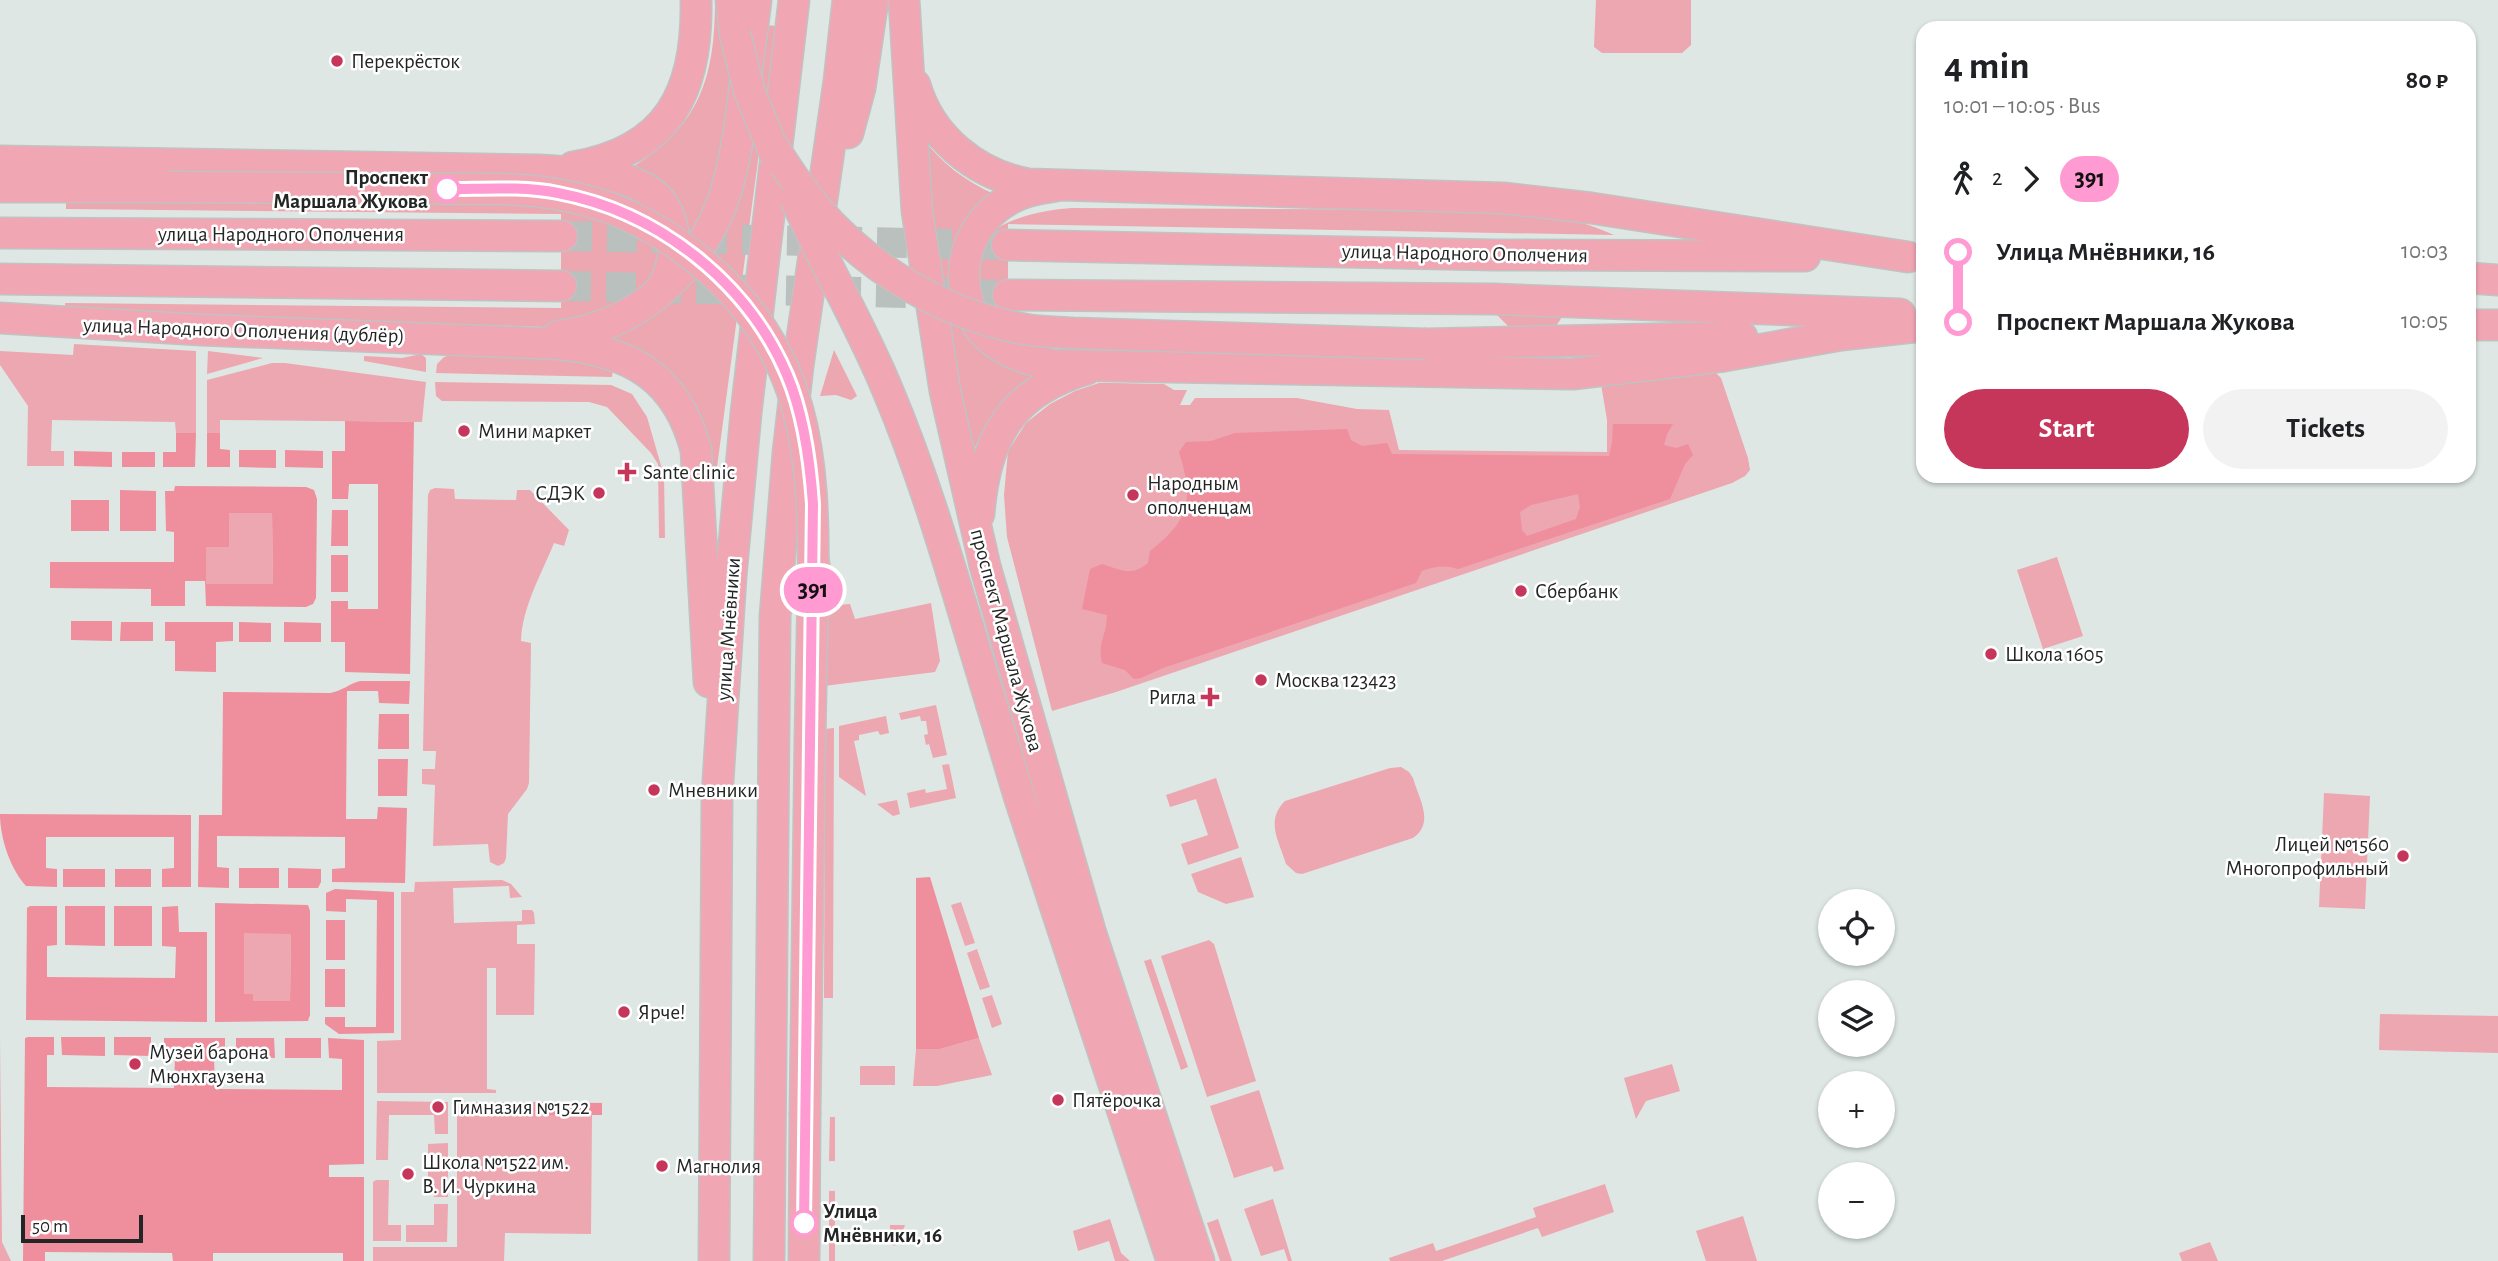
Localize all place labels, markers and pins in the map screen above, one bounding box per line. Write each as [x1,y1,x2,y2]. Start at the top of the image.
place label: Перекрёсток [351,51,460,72]
marker: Перекрёсток [329,53,345,69]
place label: Проспект Маршала Жукова [273,167,429,212]
marker: Проспект Маршала Жукова [434,176,460,202]
place label: Мини маркет [478,421,591,442]
marker: Мини маркет [456,423,472,439]
marker: Sante clinic [617,462,637,482]
place label: Sante clinic [643,462,735,483]
place label: Народным ополченцам [1147,473,1252,518]
place label: СДЭК [535,483,585,504]
marker: СДЭК [591,485,607,501]
marker: Народным ополченцам [1125,487,1141,503]
place label: Сбербанк [1535,581,1618,602]
marker: Сбербанк [1513,583,1529,599]
place label: Школа 1605 [2005,644,2103,665]
marker: Школа 1605 [1983,646,1999,662]
place label: Москва 123423 [1275,670,1396,691]
marker: Москва 123423 [1253,672,1269,688]
place label: Ригла [1149,687,1196,708]
marker: Ригла [1202,689,1218,705]
place label: Мневники [668,780,758,801]
marker: Мневники [646,782,662,798]
place label: Лицей №1560 Многопрофильный [2225,834,2389,879]
marker: Лицей №1560 Многопрофильный [2395,848,2411,864]
place label: Ярче! [638,1002,685,1023]
marker: Ярче! [616,1004,632,1020]
place label: Музей барона Мюнхгаузена [149,1042,269,1087]
marker: Музей барона Мюнхгаузена [127,1056,143,1072]
place label: Пятёрочка [1072,1090,1162,1111]
marker: Пятёрочка [1050,1092,1066,1108]
place label: Гимназия №1522 [452,1097,590,1118]
marker: Гимназия №1522 [430,1099,446,1115]
place label: Школа №1522 им. В. И. Чуркина [422,1152,569,1197]
place label: Магнолия [676,1156,761,1177]
marker: Магнолия [654,1158,670,1174]
marker: Школа №1522 им. В. И. Чуркина [400,1166,416,1182]
place label: Улица Мнёвники, 16 [823,1201,942,1246]
marker: Улица Мнёвники, 16 [791,1210,817,1236]

